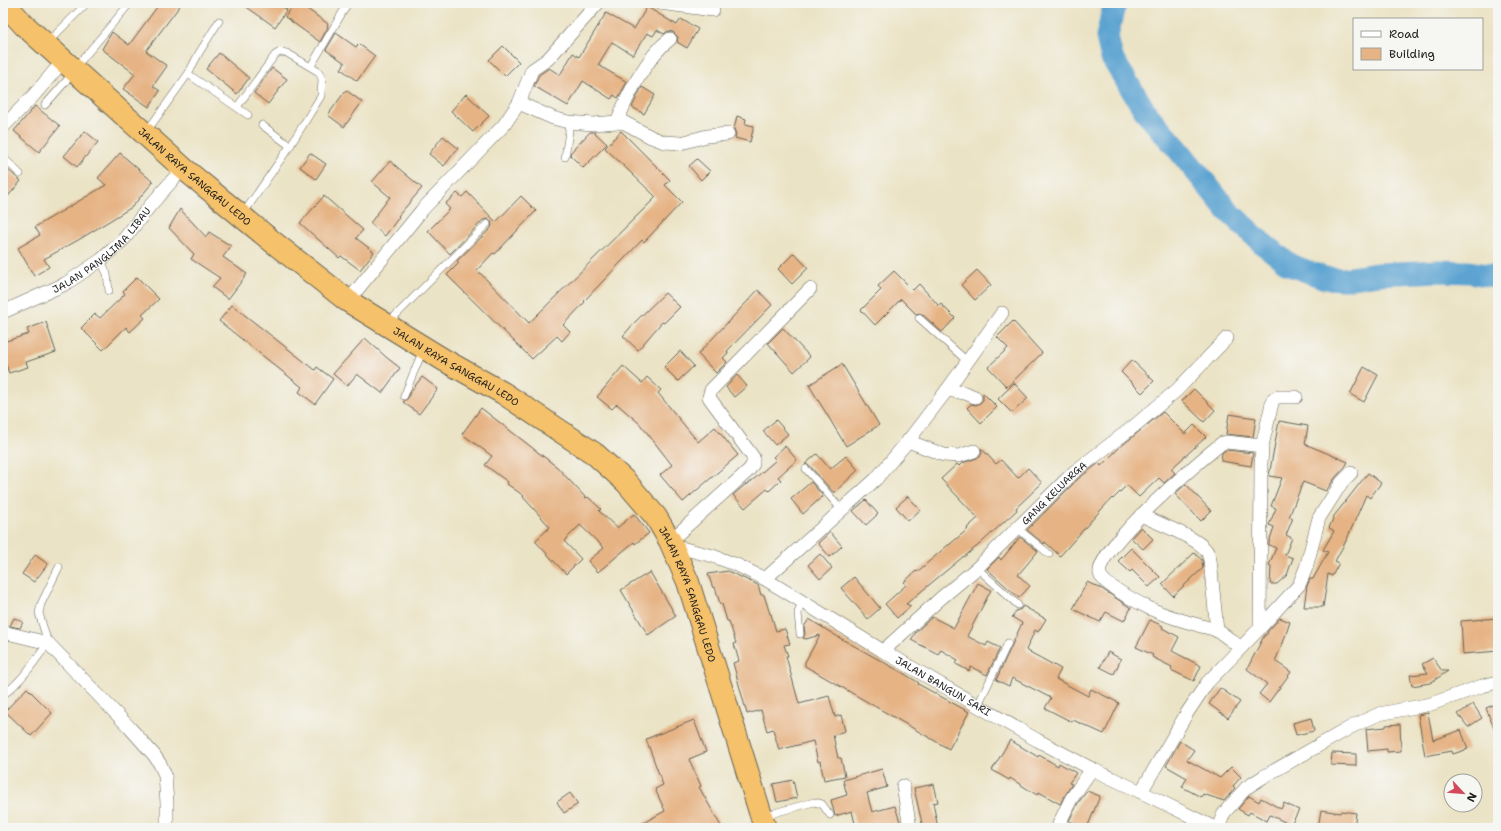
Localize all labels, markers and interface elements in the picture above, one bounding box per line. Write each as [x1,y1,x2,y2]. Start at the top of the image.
legend [1353,18,1483,70]
text: Road [1389,26,1420,42]
text: Building [1389,46,1435,62]
street label: JALAN RAYA SANGGAU LEDO [136,125,254,228]
street label: JALAN PANGLIMA LIBAU [50,204,153,295]
street label: JALAN RAYA SANGGAU LEDO [391,324,522,409]
street label: GANG KELUARGA [1018,458,1089,527]
street label: JALAN RAYA SANGGAU LEDO [656,524,719,664]
street label: JALAN BANGUN SARI [893,653,994,719]
north arrow [1443,773,1483,813]
text: N [1463,790,1480,805]

